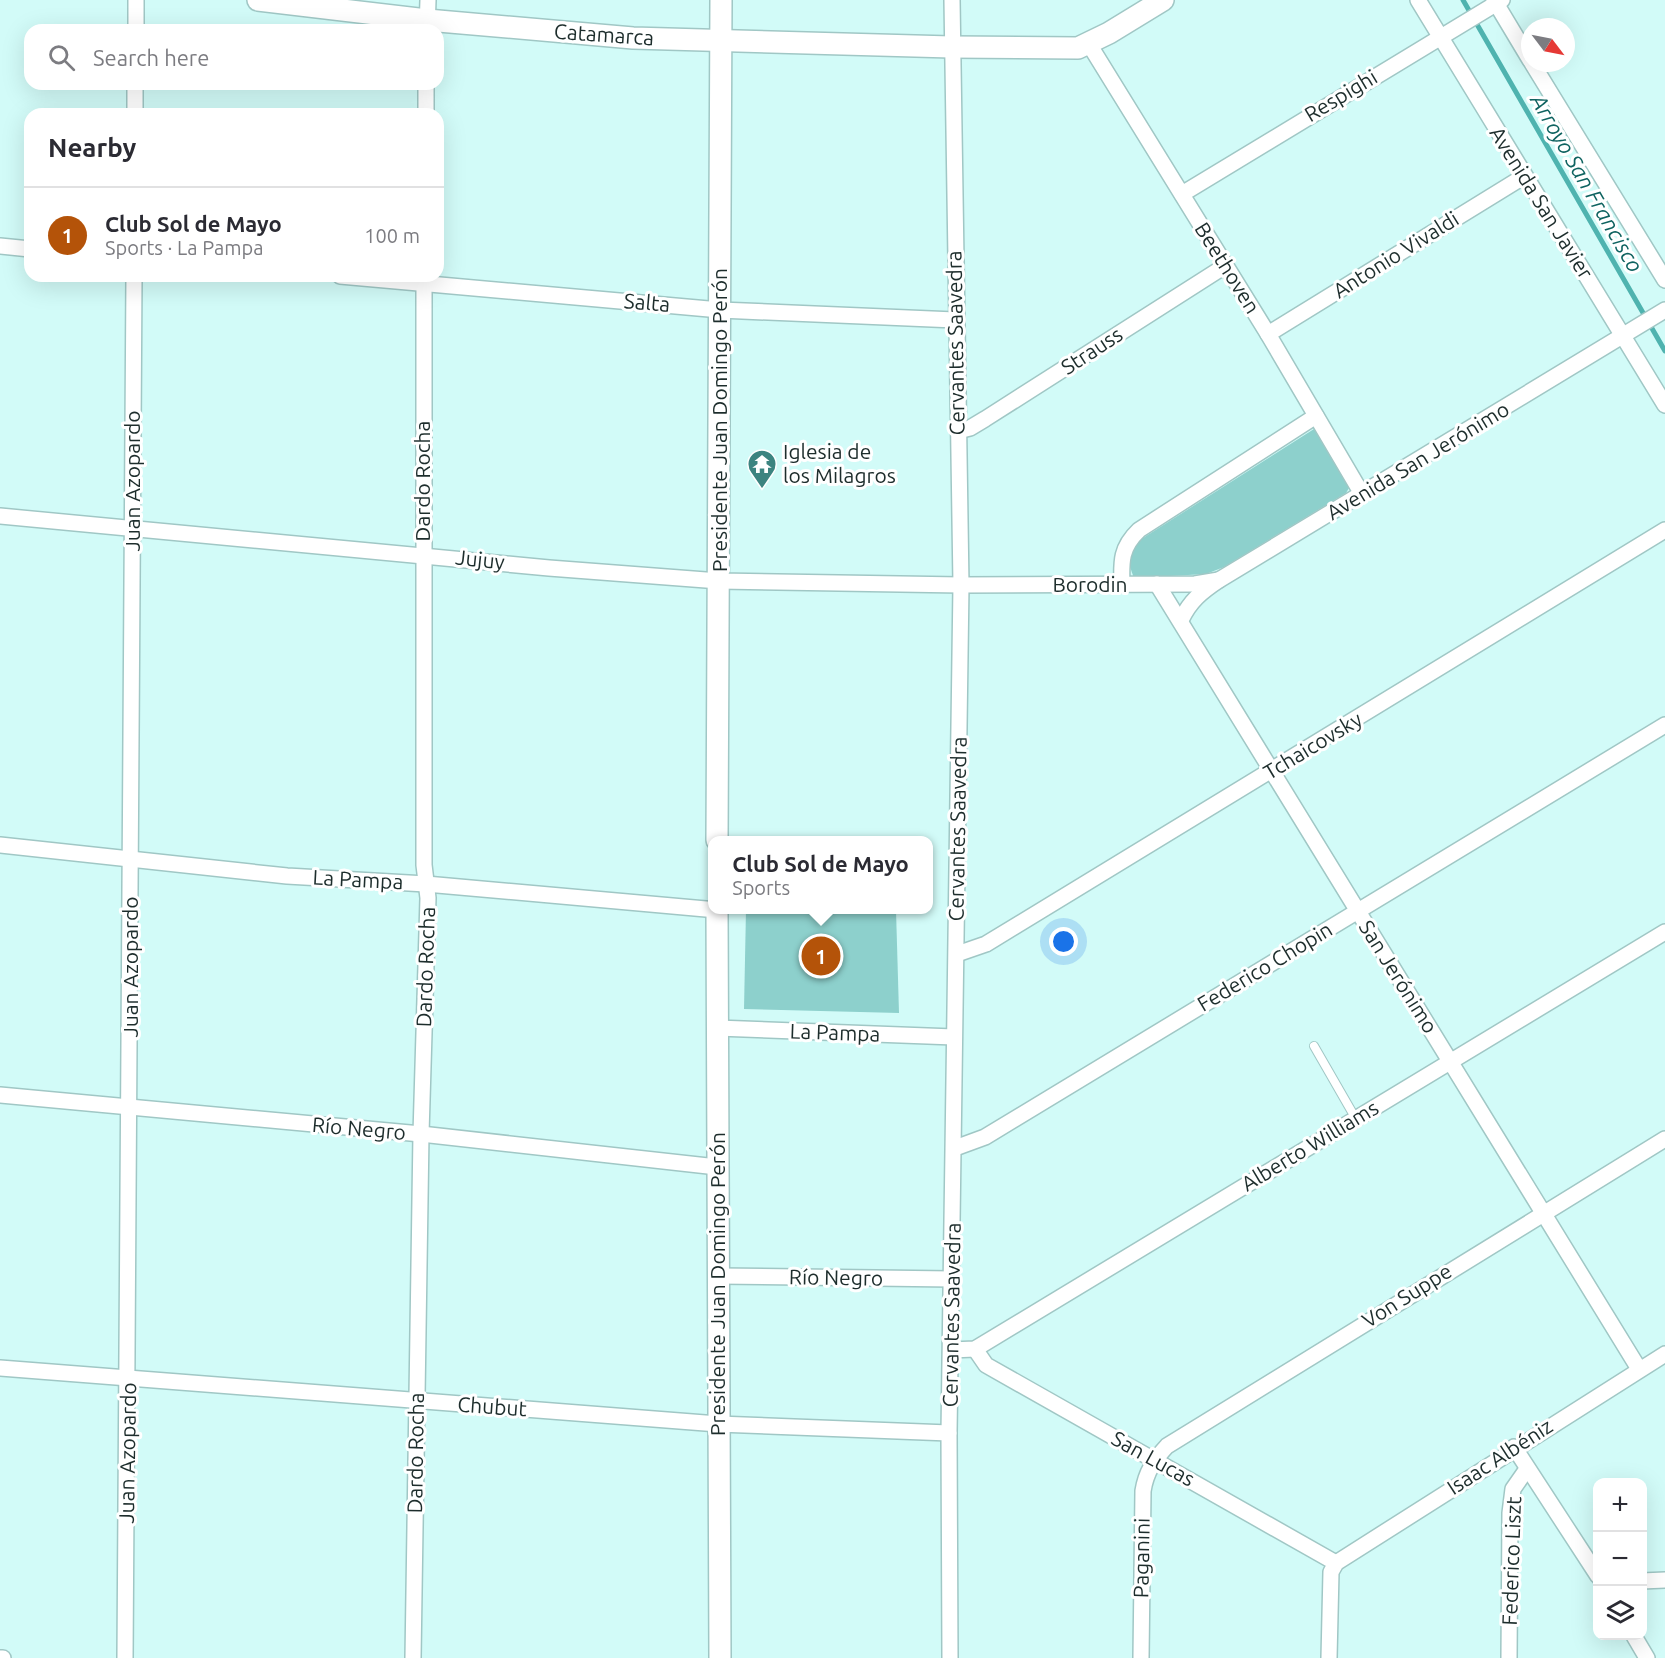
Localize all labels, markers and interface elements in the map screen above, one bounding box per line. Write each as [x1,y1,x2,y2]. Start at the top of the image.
north arrow [1521,18,1575,72]
street label: Catamarca [553,19,655,49]
search box [24,24,444,90]
icon: search [45,41,78,74]
text: Search here [93,45,209,70]
street label: Respighi [1300,64,1381,126]
water label: Arroyo San Francisco [1526,88,1649,276]
street label: Avenida San Javier [1485,122,1598,283]
text: Nearby [48,133,136,162]
street label: Antonio Vivaldi [1328,206,1463,302]
text: Club Sol de Mayo [105,211,282,236]
street label: Beethoven [1190,218,1265,317]
text: 1 [62,224,73,247]
text: 100 m [364,224,420,247]
text: Sports · La Pampa [105,236,263,259]
street label: Cervantes Saavedra [941,250,969,436]
street label: Presidente Juan Domingo Perón [707,268,731,572]
street label: Salta [623,288,671,316]
street label: Strauss [1056,322,1127,379]
street label: Avenida San Jerónimo [1322,396,1513,524]
street label: Juan Azopardo [120,410,144,552]
street label: Dardo Rocha [410,421,434,541]
place label: Iglesia de los Milagros [783,439,896,487]
temple icon: Iglesia de los Milagros [746,448,778,490]
street label: Jujuy [454,544,506,574]
street label: Borodin [1052,572,1128,596]
street label: Tchaicovsky [1259,706,1366,784]
street label: Cervantes Saavedra [943,736,971,922]
popup [708,836,933,914]
text: Club Sol de Mayo [732,851,909,876]
street label: La Pampa [312,865,404,893]
text: Sports [732,876,790,899]
street label: Juan Azopardo [118,896,142,1038]
street label: Dardo Rocha [411,906,439,1028]
street label: Federico Chopin [1193,916,1336,1016]
street label: San Jerónimo [1355,916,1443,1037]
your location [1049,927,1078,956]
pin: 1 [802,934,840,978]
street label: La Pampa [789,1018,881,1046]
street label: Alberto Williams [1237,1095,1382,1195]
street label: Río Negro [311,1112,407,1144]
street label: Presidente Juan Domingo Perón [705,1132,729,1436]
street label: Cervantes Saavedra [937,1222,965,1408]
street label: Von Suppe [1357,1258,1456,1332]
street label: Río Negro [789,1264,883,1290]
street label: Juan Azopardo [114,1382,140,1524]
street label: Dardo Rocha [402,1392,428,1514]
street label: Chubut [457,1392,528,1420]
street label: Isaac Albéniz [1442,1413,1556,1499]
street label: San Lucas [1108,1426,1199,1491]
map controls [1593,1478,1647,1640]
button: + [1593,1478,1647,1532]
street label: Federico Liszt [1497,1496,1525,1626]
street label: Paganini [1128,1518,1154,1598]
button: − [1593,1532,1647,1586]
button: layers [1593,1586,1647,1640]

